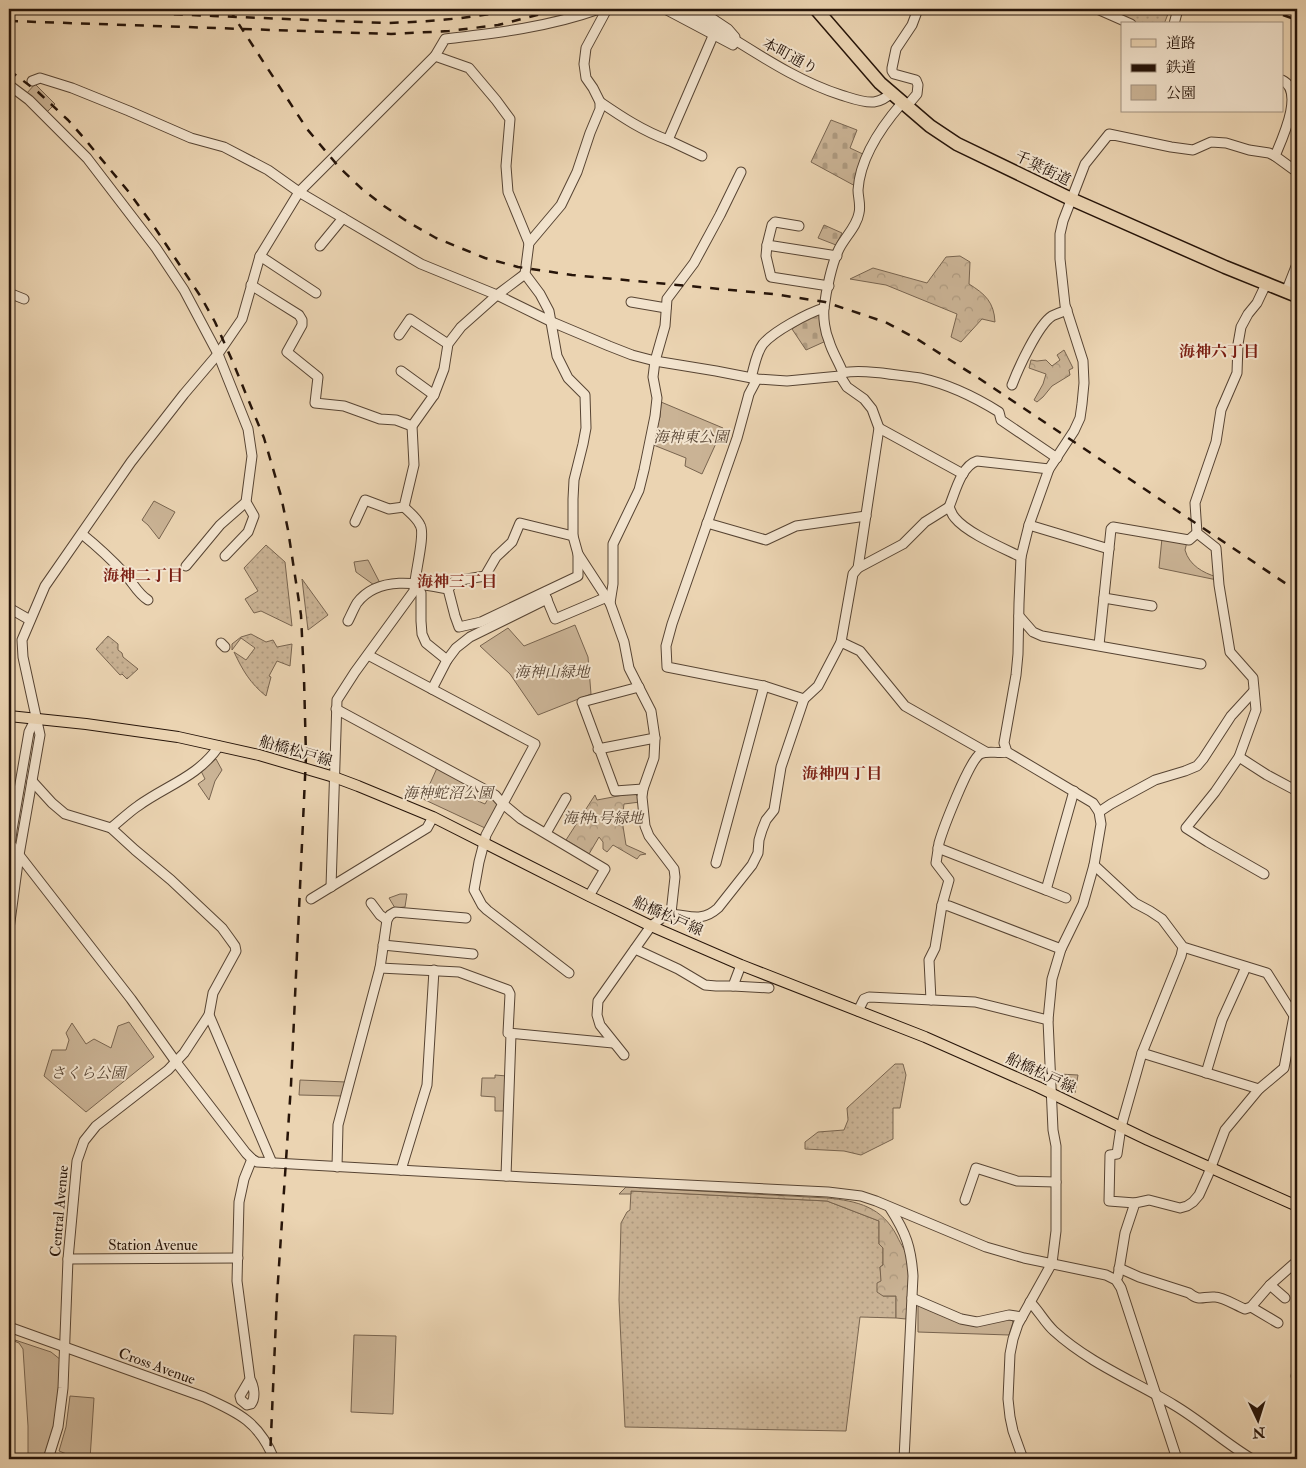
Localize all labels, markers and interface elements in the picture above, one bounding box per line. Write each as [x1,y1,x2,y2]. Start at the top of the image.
legend [1121,22,1284,112]
street label: 本町通り [759,34,821,79]
text: 道路 [1166,34,1196,53]
text: 鉄道 [1166,58,1196,77]
text: 公園 [1166,84,1196,103]
street label: 千葉街道 [1012,147,1074,190]
district label: 海神六丁目 [1179,342,1259,362]
park label: 海神東公園 [653,428,731,447]
district label: 海神二丁目 [103,566,183,586]
district label: 海神三丁目 [417,572,497,592]
park label: 海神山緑地 [514,663,591,682]
street label: 船橋松戸線 [257,732,335,771]
district label: 海神四丁目 [802,764,882,784]
park label: 海神蛇沼公園 [403,784,496,803]
park label: 海神1号緑地 [563,809,645,828]
street label: 船橋松戸線 [630,893,706,940]
street label: 船橋松戸線 [1003,1049,1079,1098]
park label: さくら公園 [50,1064,128,1083]
street label: Central Avenue [46,1164,73,1258]
street label: Station Avenue [108,1236,198,1255]
street label: Cross Avenue [116,1344,198,1389]
north arrow [1234,1396,1284,1446]
text: N [1252,1423,1267,1441]

